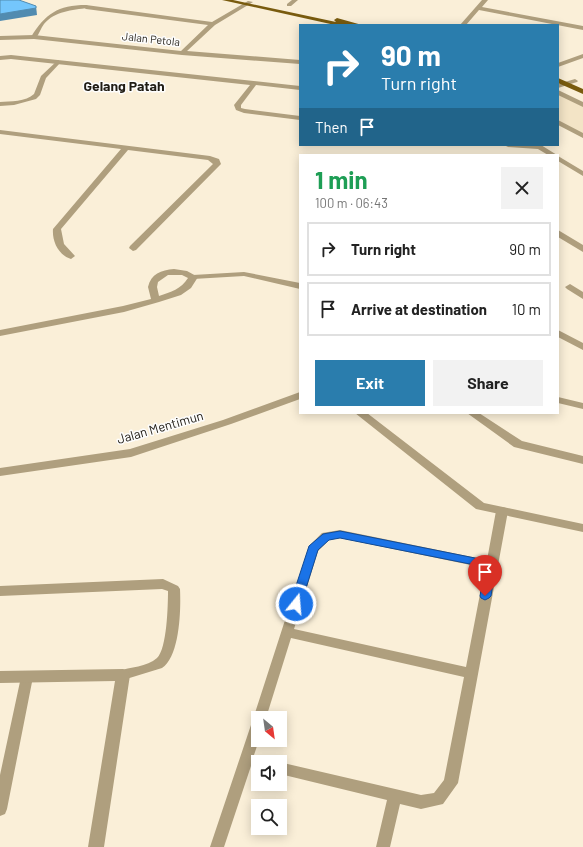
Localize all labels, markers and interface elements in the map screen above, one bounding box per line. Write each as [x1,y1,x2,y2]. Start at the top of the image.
street label: Jalan Petola [121,29,181,48]
text: 90 m [381,38,441,72]
icon: right [315,40,367,92]
text: Turn right [381,72,457,94]
district label: Gelang Patah [83,77,165,94]
icon: arrive [356,116,378,138]
text: Then [315,118,348,136]
text: 1 min [315,165,368,194]
button: close [501,167,543,209]
text: 100 m · 06:43 [315,195,388,211]
icon: right [317,238,339,260]
text: Turn right [351,240,416,258]
text: 90 m [509,240,541,258]
icon: arrive [317,298,339,320]
text: Arrive at destination [351,300,487,318]
text: 10 m [512,300,541,318]
button: Exit [315,360,425,406]
button: Share [433,360,543,406]
street label: Jalan Mentimun [115,407,205,447]
pin [468,555,502,596]
icon: arrive [474,561,496,583]
position arrow [275,583,317,625]
north arrow [251,711,287,747]
map controls [251,711,287,835]
button: sound [251,755,287,791]
button: search [251,799,287,835]

